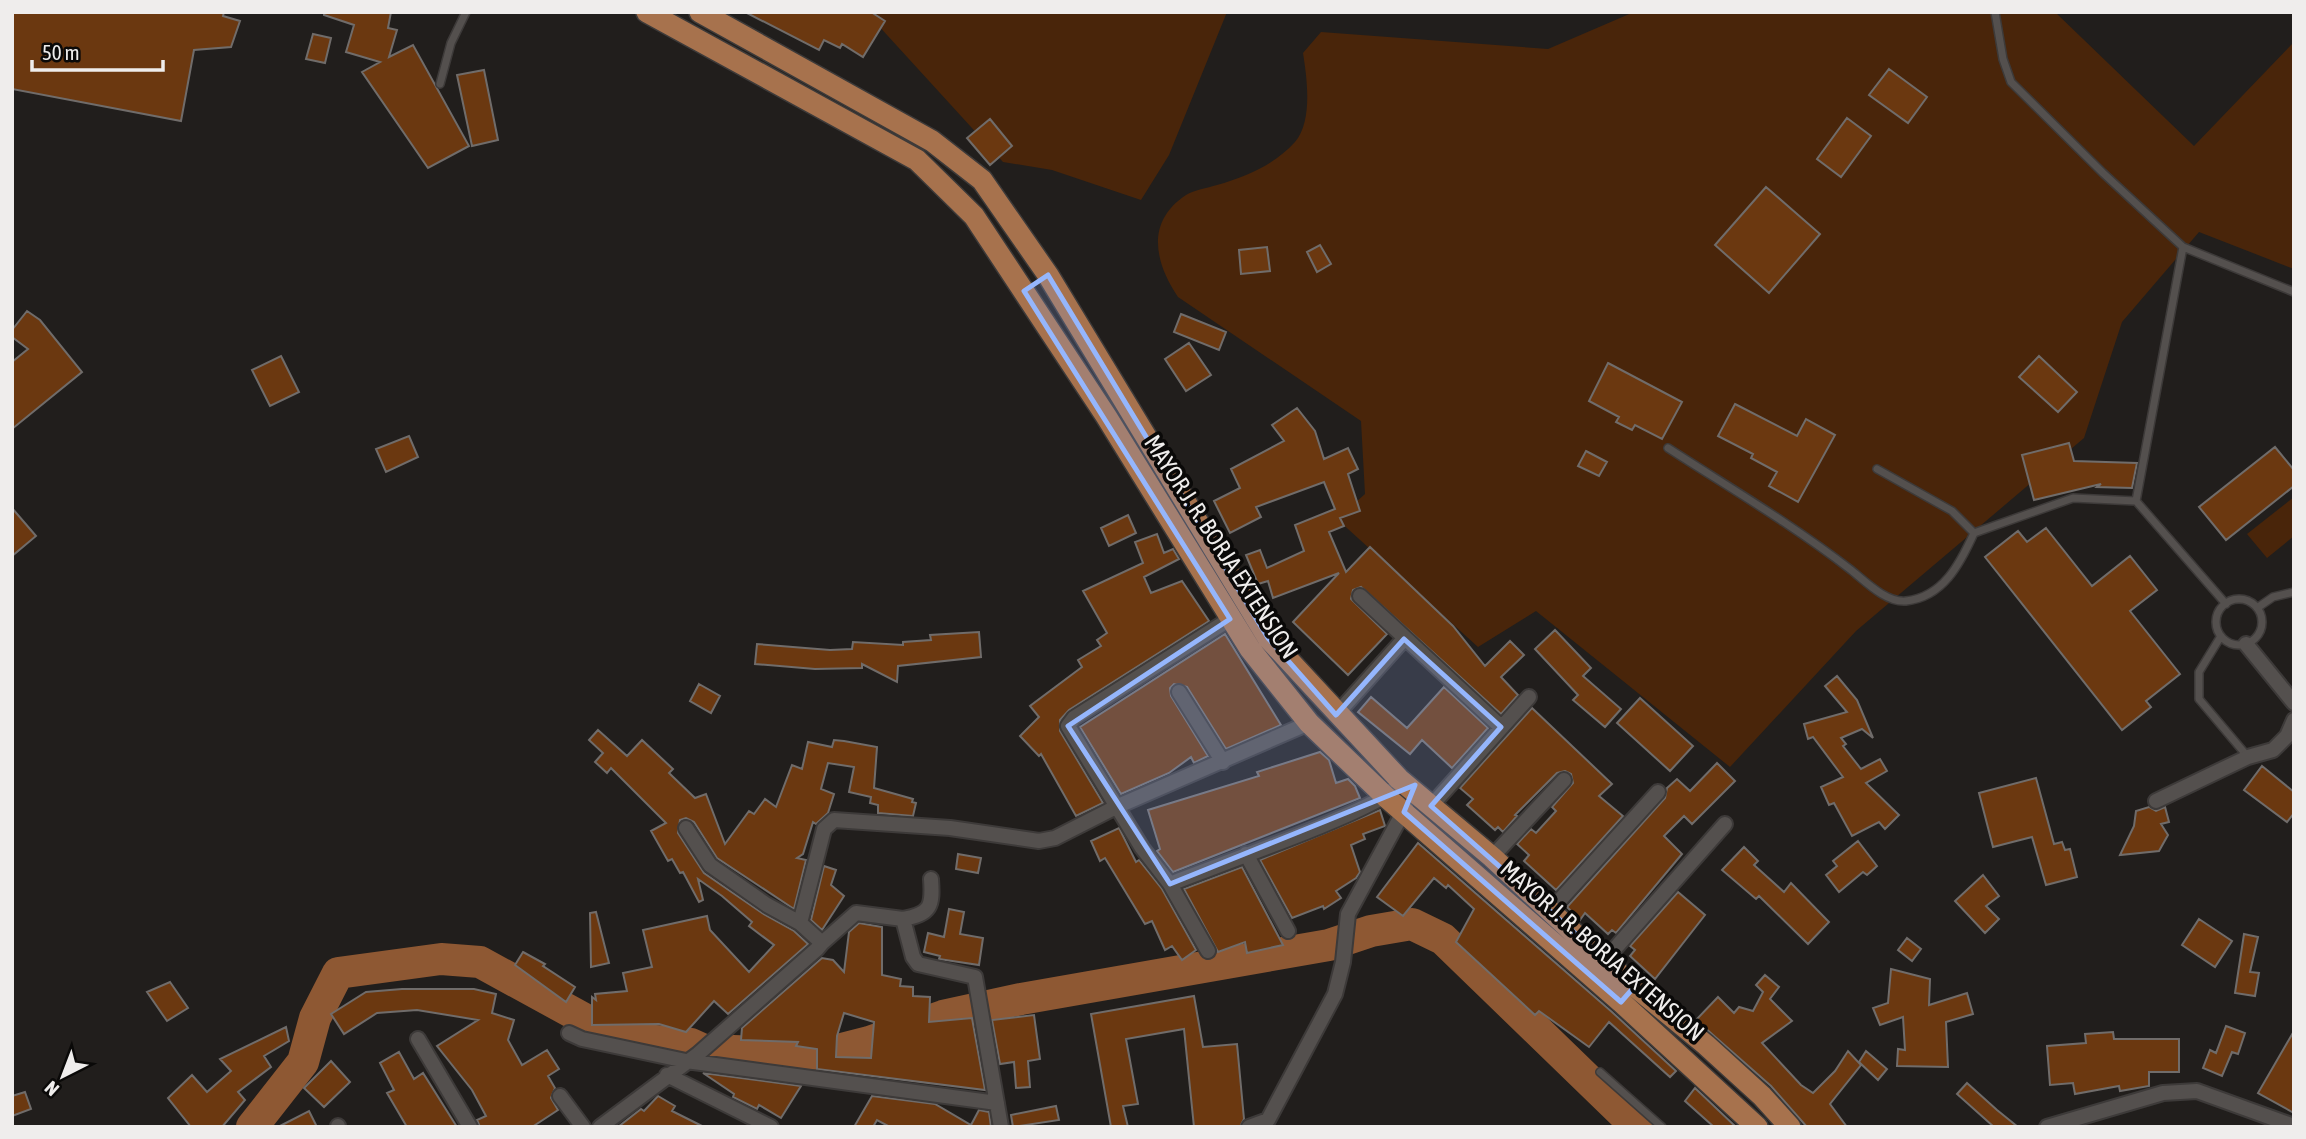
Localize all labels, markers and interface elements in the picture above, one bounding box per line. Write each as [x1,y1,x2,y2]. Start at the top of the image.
scale bar [32,28,163,72]
text: 50 m [42,40,80,64]
street label: MAYOR J. R. BORJA EXTENSION [1139,430,1304,663]
street label: MAYOR J. R. BORJA EXTENSION [1495,855,1710,1046]
north arrow [28,1041,98,1111]
text: N [40,1077,63,1101]

